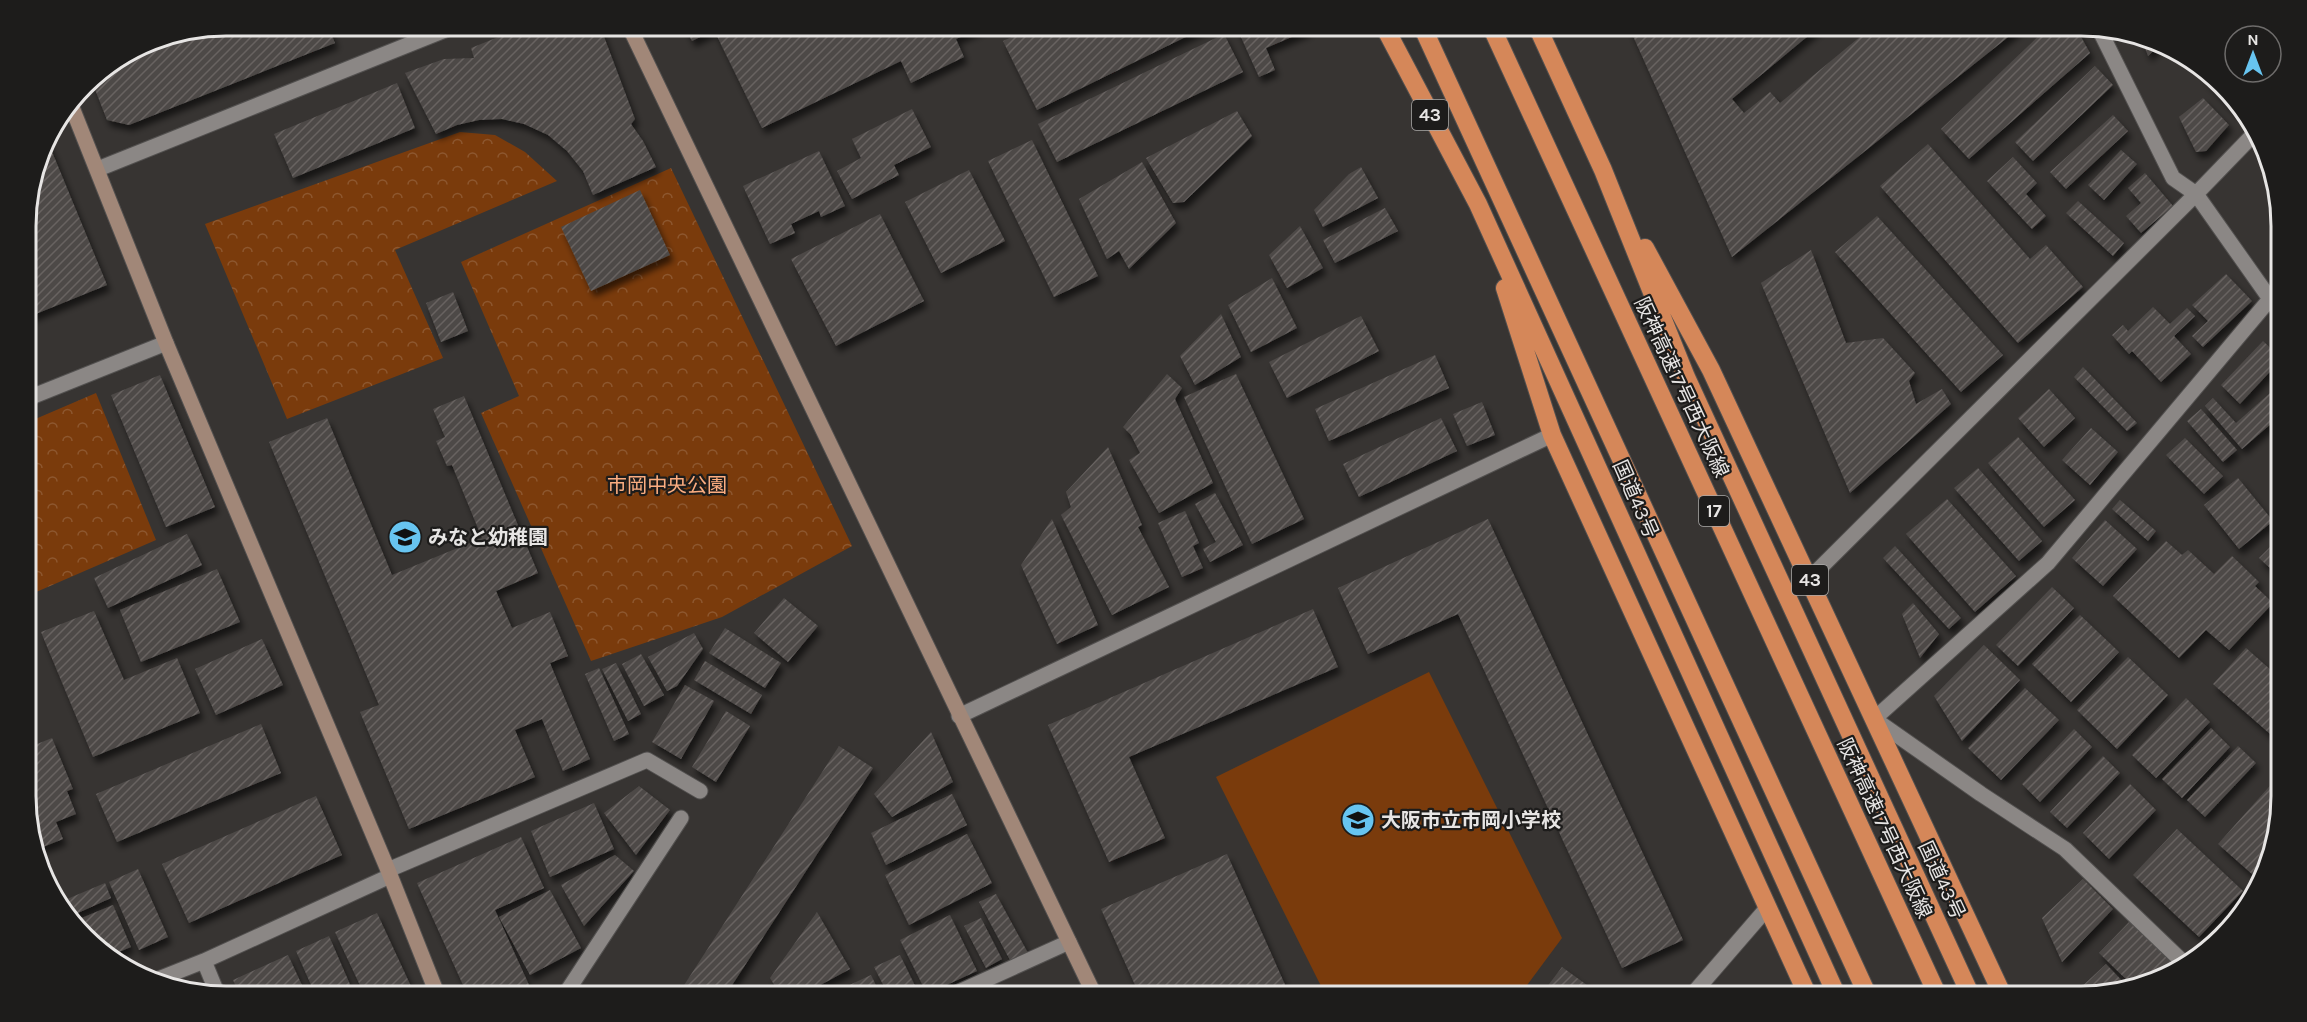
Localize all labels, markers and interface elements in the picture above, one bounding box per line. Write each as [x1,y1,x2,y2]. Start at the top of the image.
north arrow [2223,24,2283,84]
text: N [2247,30,2259,49]
road number: 43 [1412,100,1448,130]
street label: 阪神高速17号西大阪線 [1630,294,1733,481]
street label: 国道43号 [1608,457,1663,542]
park label: 市岡中央公園 [607,474,727,497]
road number: 17 [1699,496,1729,526]
school or university icon: みなと幼稚園 [387,519,423,555]
place label: みなと幼稚園 [428,526,548,549]
road number: 43 [1792,565,1828,595]
street label: 阪神高速17号西大阪線 [1833,735,1936,922]
school or university icon: 大阪市立市岡小学校 [1340,802,1376,838]
place label: 大阪市立市岡小学校 [1381,809,1561,832]
street label: 国道43号 [1914,838,1970,923]

